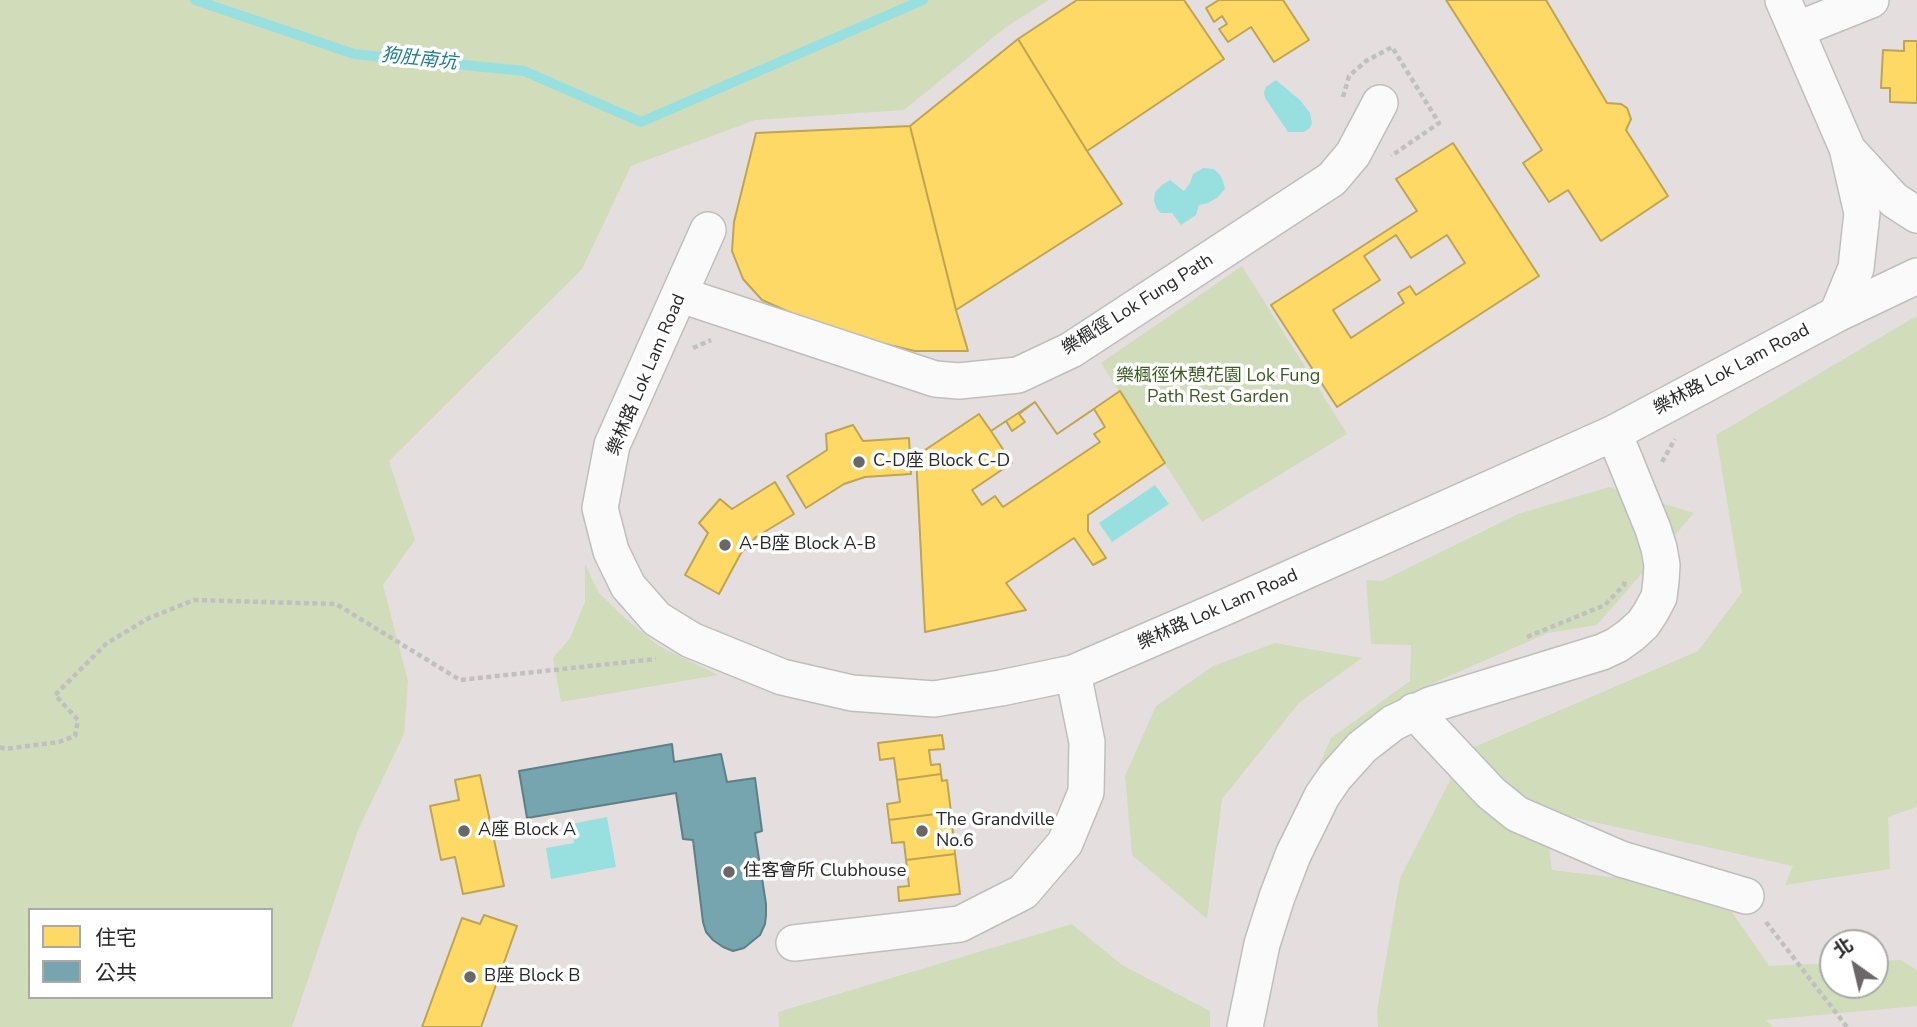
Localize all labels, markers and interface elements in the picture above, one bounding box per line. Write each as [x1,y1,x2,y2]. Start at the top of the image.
water label: 狗肚南坑 [380,45,458,75]
street label: 樂楓徑 Lok Fung Path [1058,250,1218,360]
street label: 樂林路 Lok Lam Road [603,291,691,459]
street label: 樂林路 Lok Lam Road [1650,320,1814,420]
park label: 樂楓徑休憩花園 Lok Fung Path Rest Garden [1116,366,1320,408]
place label: C-D座 Block C-D [873,451,1010,473]
marker: C-D座 Block C-D [851,454,867,470]
place label: A-B座 Block A-B [739,534,876,556]
marker: A-B座 Block A-B [717,537,733,553]
street label: 樂林路 Lok Lam Road [1135,565,1301,655]
place label: The Grandville No.6 [936,810,1055,852]
place label: A座 Block A [478,820,576,842]
marker: A座 Block A [456,823,472,839]
marker: The Grandville No.6 [914,823,930,839]
place label: 住客會所 Clubhouse [743,861,906,883]
marker: 住客會所 Clubhouse [721,864,737,880]
legend [28,908,273,999]
text: 住宅 [95,924,137,952]
north arrow [1819,929,1889,999]
text: 北 [1828,932,1859,964]
text: 公共 [95,959,137,987]
place label: B座 Block B [484,966,580,988]
marker: B座 Block B [462,969,478,985]

